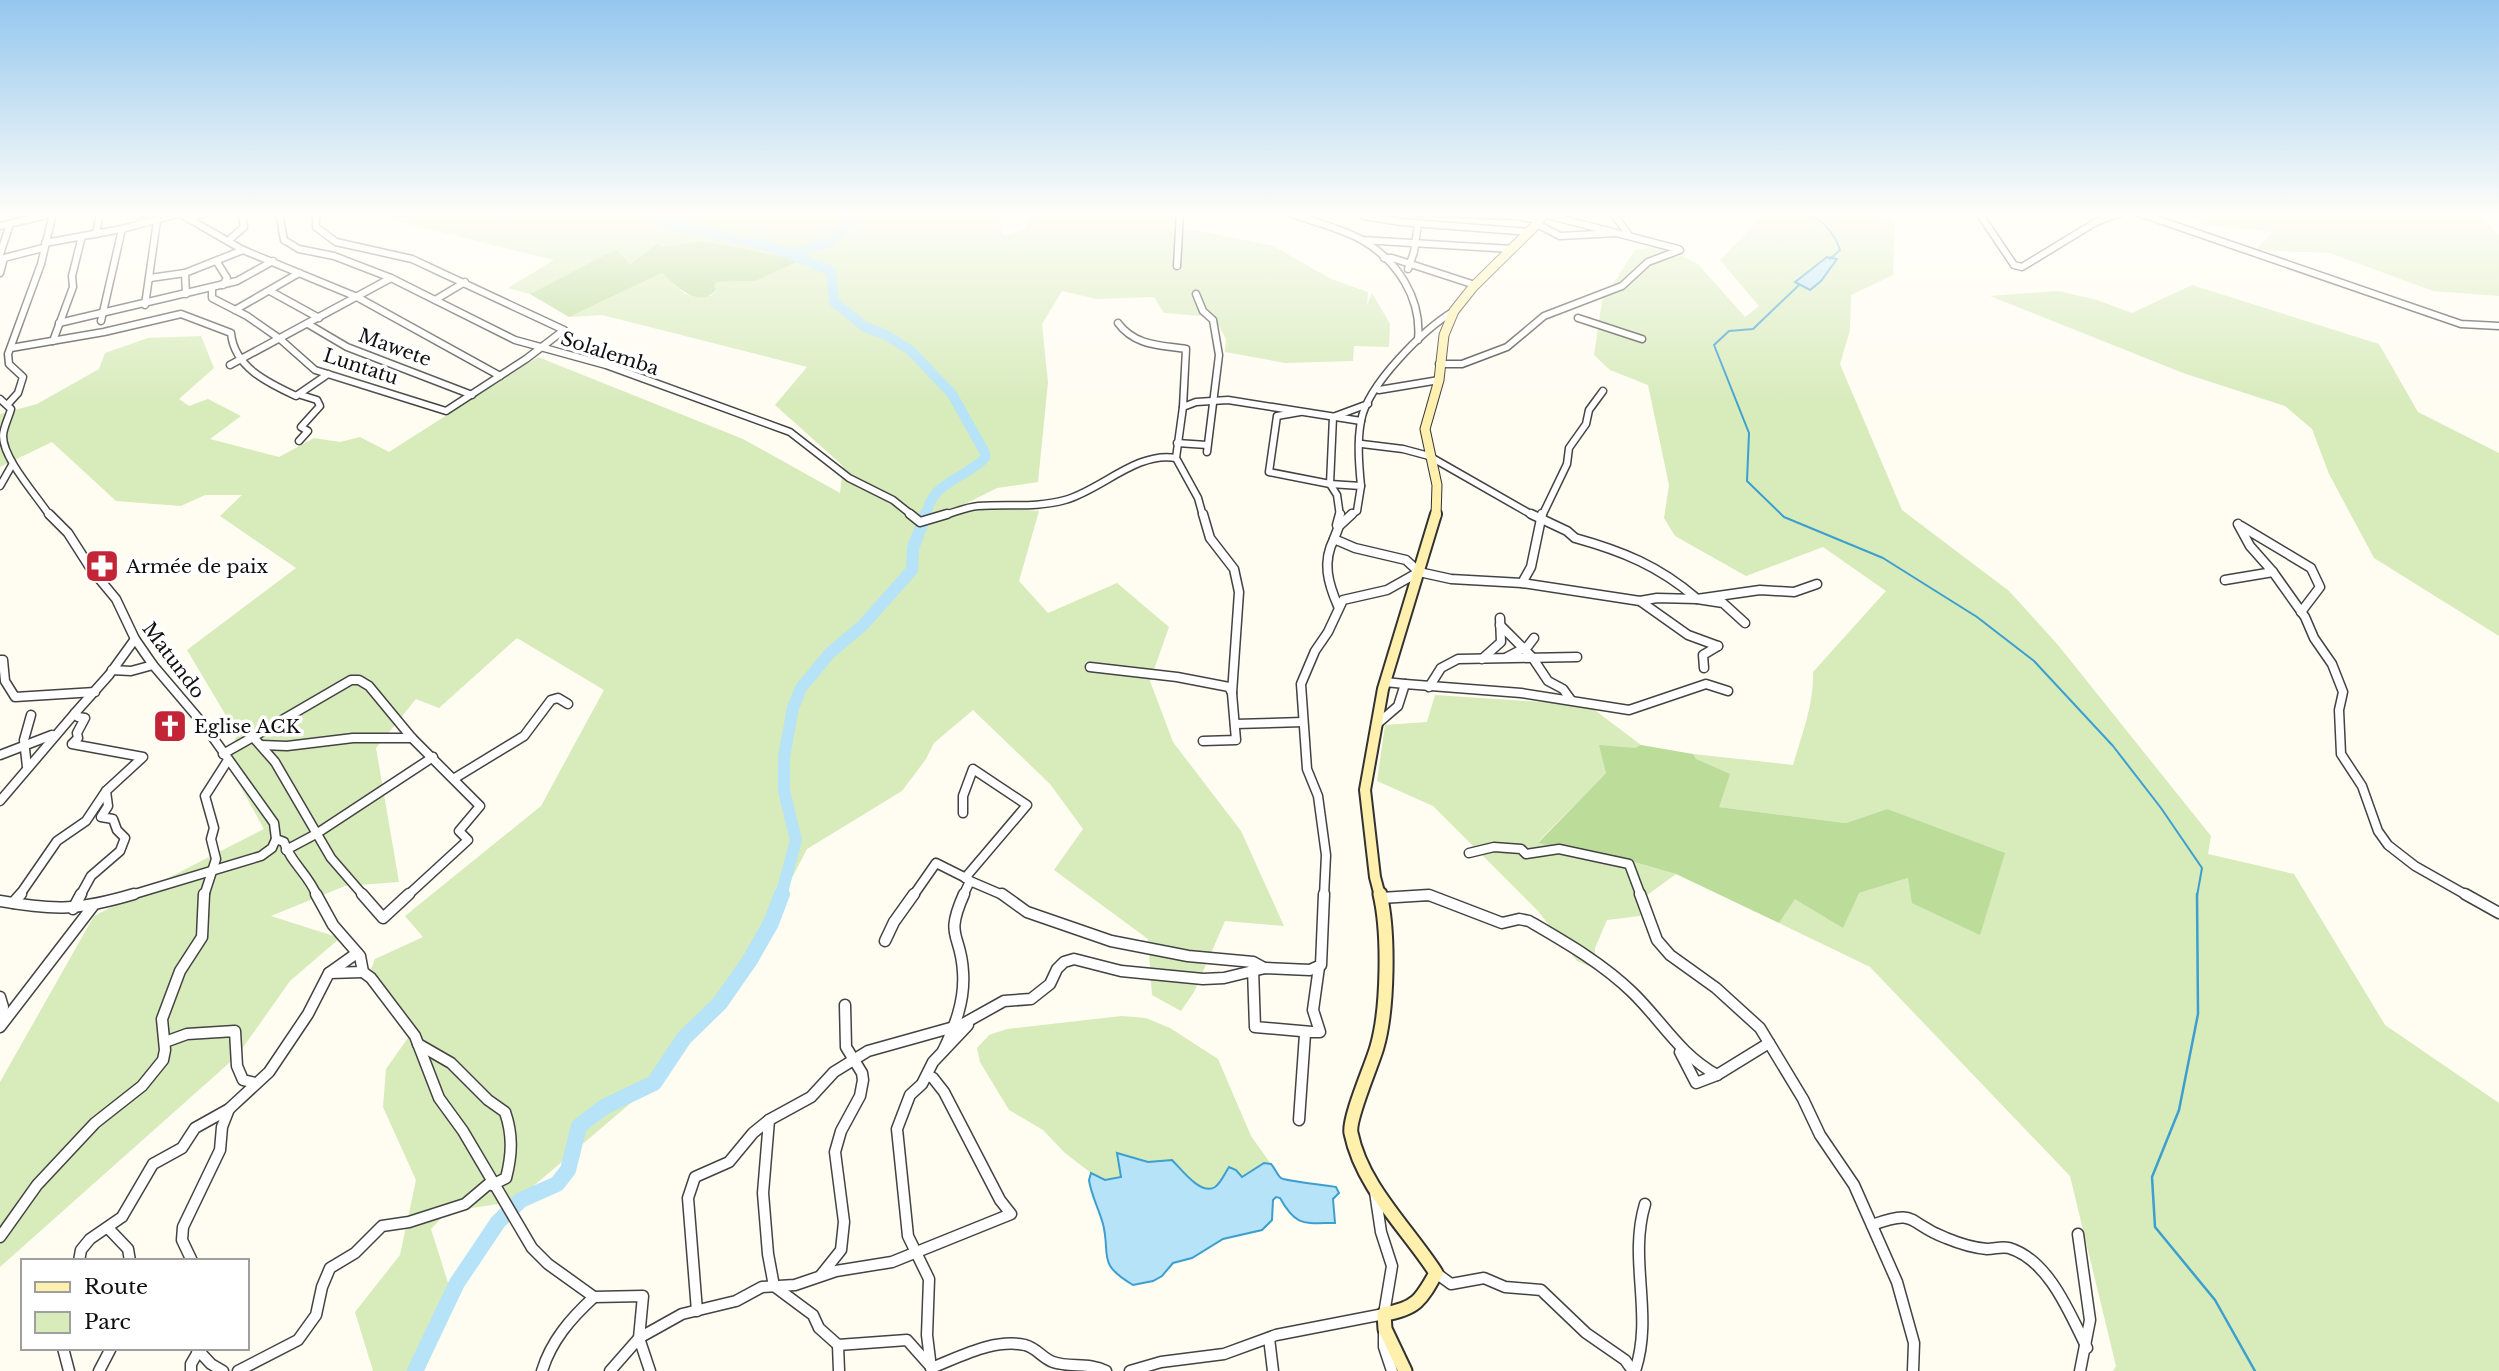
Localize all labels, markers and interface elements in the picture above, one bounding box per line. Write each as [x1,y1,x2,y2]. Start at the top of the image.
street label: Mawete [355,324,434,371]
street label: Solalemba [558,327,662,380]
street label: Luntatu [321,344,401,389]
pharmacy icon: Armée de paix [83,547,121,585]
place label: Armée de paix [125,555,268,578]
street label: Matundo [137,618,210,703]
church icon: Eglise ACK [151,707,189,745]
place label: Eglise ACK [194,715,302,738]
legend [21,1259,248,1350]
text: Route [84,1274,148,1300]
text: Parc [84,1309,131,1335]

